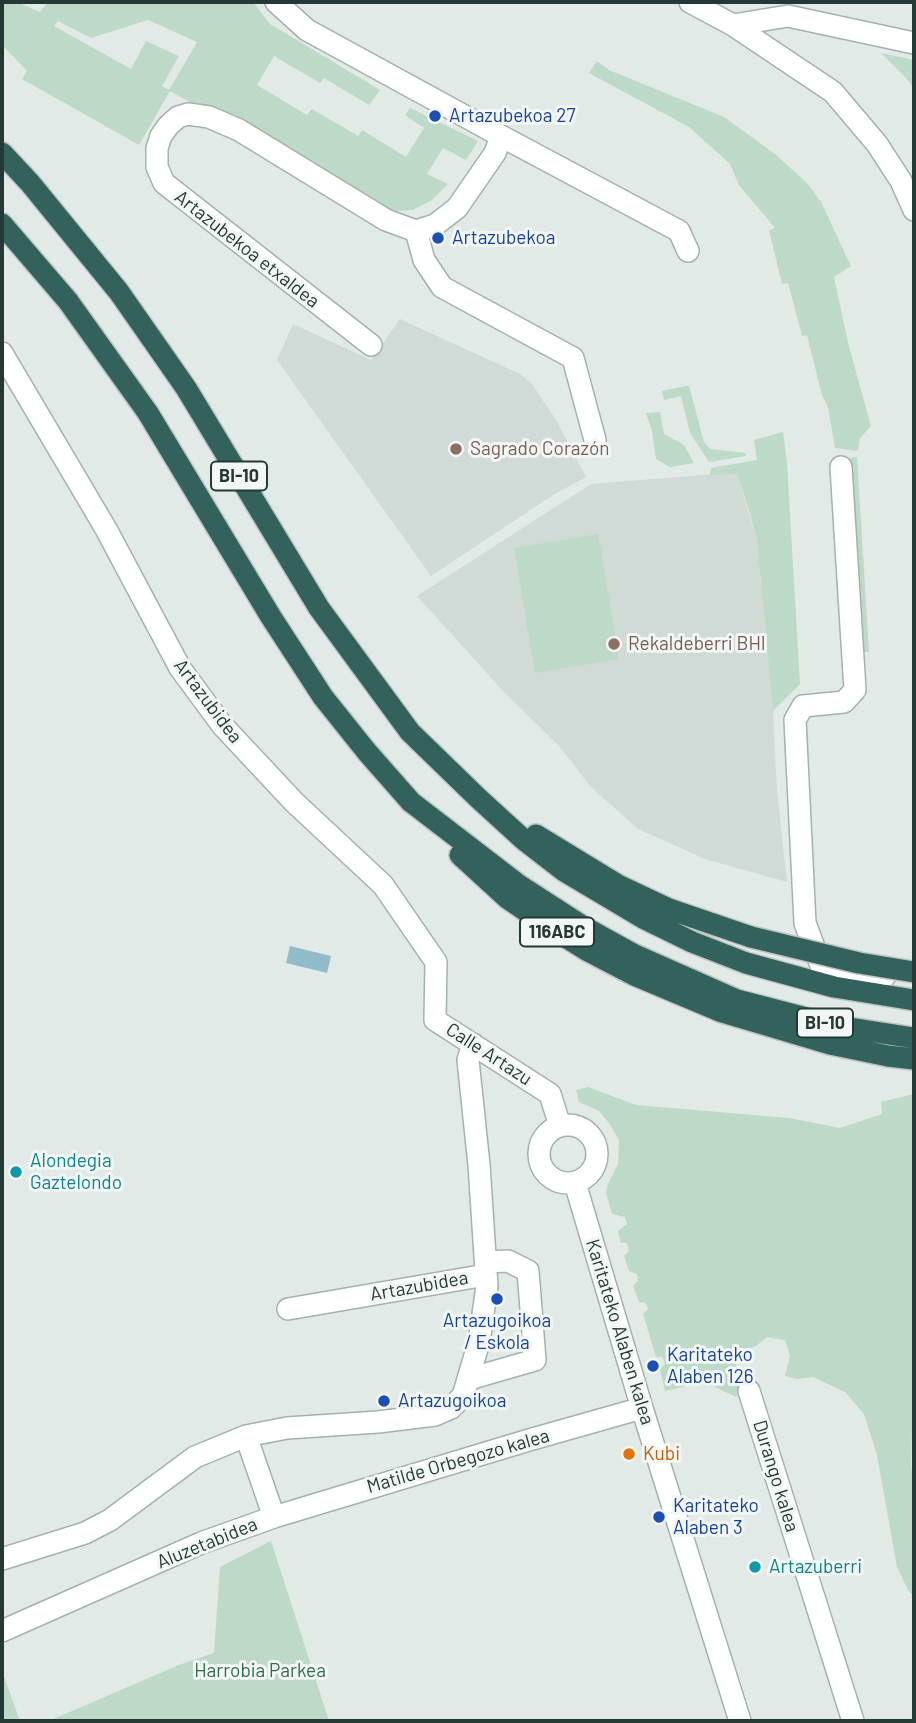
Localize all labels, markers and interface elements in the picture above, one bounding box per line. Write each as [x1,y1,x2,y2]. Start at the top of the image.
place label: Artazubekoa 27 [449,105,576,127]
marker: Artazubekoa 27 [427,108,443,124]
street label: Artazubekoa etxaldea [170,185,324,313]
place label: Artazubekoa [452,227,556,249]
marker: Artazubekoa [430,230,446,246]
place label: Sagrado Corazón [470,438,609,460]
marker: Sagrado Corazón [448,441,464,457]
road number: BI-10 [211,462,267,490]
place label: Rekaldeberri BHI [628,633,766,655]
marker: Rekaldeberri BHI [606,636,622,652]
street label: Artazubidea [169,654,247,748]
road number: 116ABC [520,917,594,946]
road number: BI-10 [797,1008,853,1038]
street label: Calle Artazu [442,1018,536,1090]
place label: Alondegia Gaztelondo [30,1150,122,1194]
marker: Alondegia Gaztelondo [8,1164,24,1180]
street label: Karitateko Alaben kalea [581,1236,659,1428]
street label: Artazubidea [368,1266,470,1306]
marker: Artazugoikoa / Eskola [489,1291,505,1307]
place label: Artazugoikoa / Eskola [443,1310,551,1354]
place label: Karitateko Alaben 126 [667,1344,754,1388]
marker: Karitateko Alaben 126 [645,1358,661,1374]
place label: Artazugoikoa [398,1390,507,1412]
marker: Artazugoikoa [376,1393,392,1409]
street label: Durango kalea [748,1417,804,1535]
street label: Matilde Orbegozo kalea [364,1424,552,1498]
place label: Kubi [643,1443,680,1465]
marker: Kubi [621,1446,637,1462]
place label: Karitateko Alaben 3 [673,1495,759,1539]
marker: Karitateko Alaben 3 [651,1509,667,1525]
street label: Aluzetabidea [153,1512,261,1574]
place label: Artazuberri [769,1556,862,1578]
marker: Artazuberri [747,1559,763,1575]
park label: Harrobia Parkea [194,1660,326,1682]

